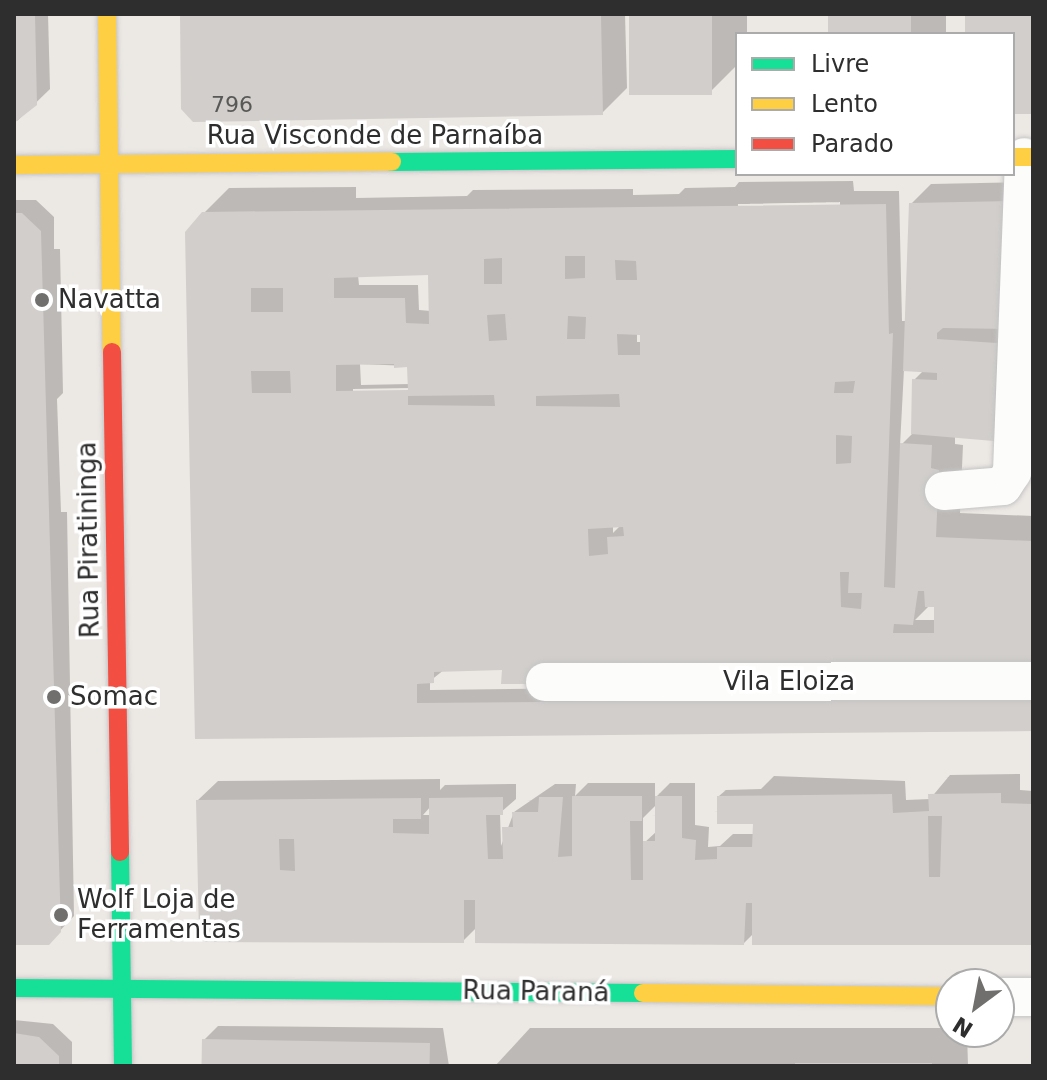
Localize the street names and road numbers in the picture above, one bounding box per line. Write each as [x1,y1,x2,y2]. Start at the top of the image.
street label: Rua Visconde de Parnaíba [207,120,543,152]
street label: Rua Piratininga [72,441,106,639]
street label: Vila Eloiza [723,666,855,698]
street label: Rua Paraná [462,975,610,1009]

